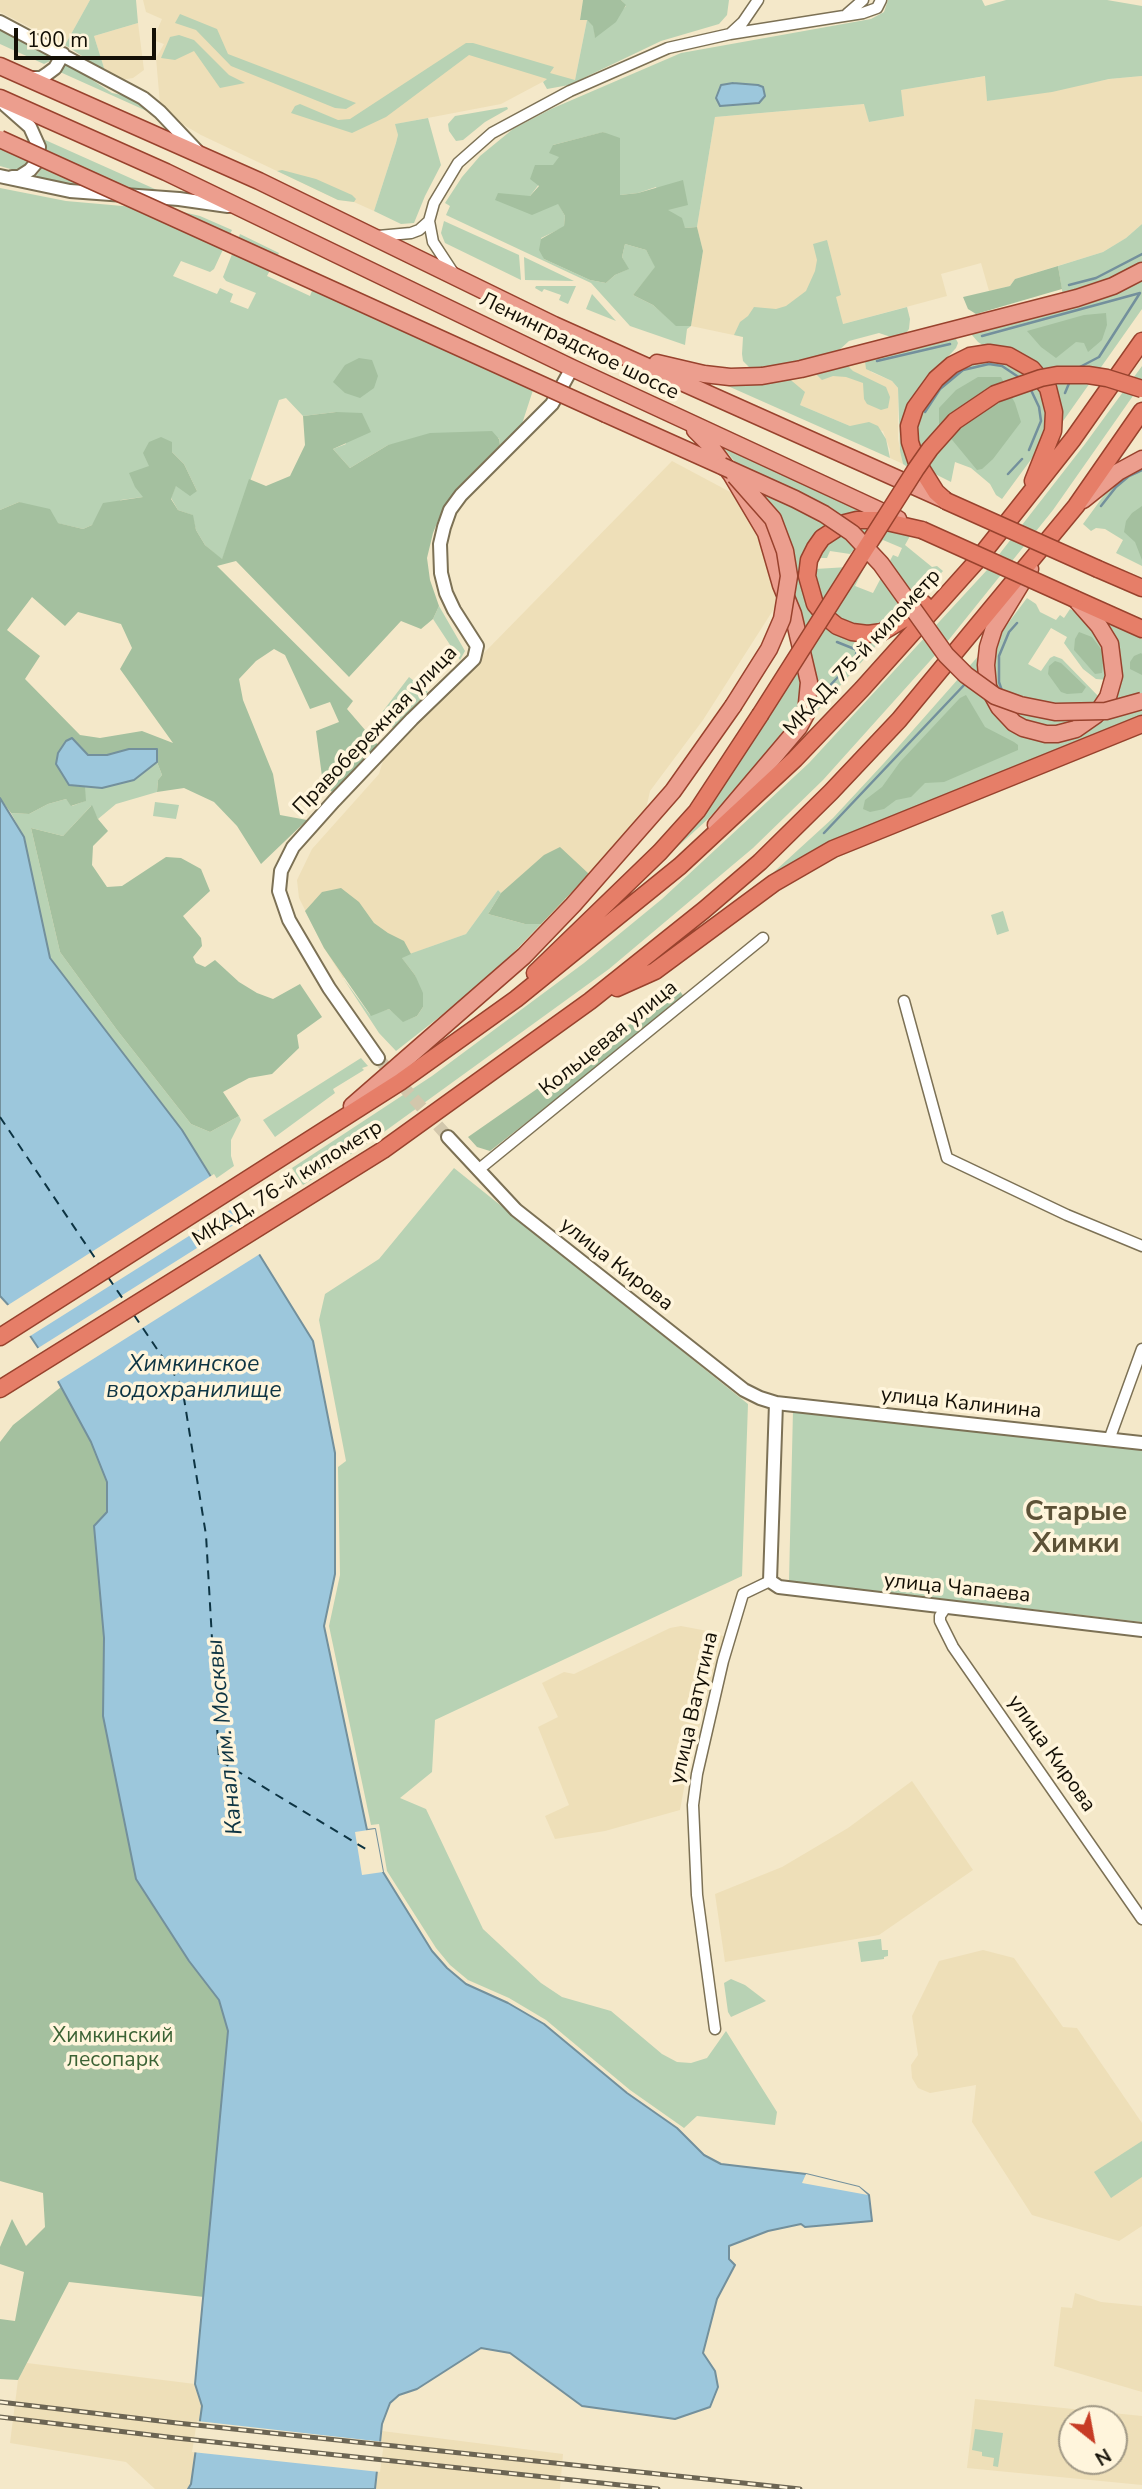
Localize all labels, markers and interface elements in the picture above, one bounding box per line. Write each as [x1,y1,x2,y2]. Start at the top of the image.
scale bar [18,14,159,58]
text: 100 m [27,26,88,54]
street label: Ленинградское шоссе [475,288,683,406]
street label: МКАД, 75-й километр [779,564,947,742]
street label: Правобережная улица [289,641,463,821]
street label: Кольцевая улица [535,976,683,1102]
street label: МКАД, 76-й километр [189,1115,387,1253]
street label: улица Кирова [554,1213,678,1317]
water label: Химкинское водохранилище [106,1351,282,1405]
street label: улица Калинина [879,1383,1043,1425]
district label: Старые Химки [1025,1496,1127,1562]
street label: улица Чапаева [882,1569,1032,1609]
street label: улица Ватутина [665,1630,725,1786]
water label: Канал им. Москвы [202,1638,250,1836]
street label: улица Кирова [1001,1691,1101,1817]
park label: Химкинский лесопарк [53,2024,173,2074]
north arrow [1058,2405,1128,2475]
text: N [1090,2441,1116,2471]

